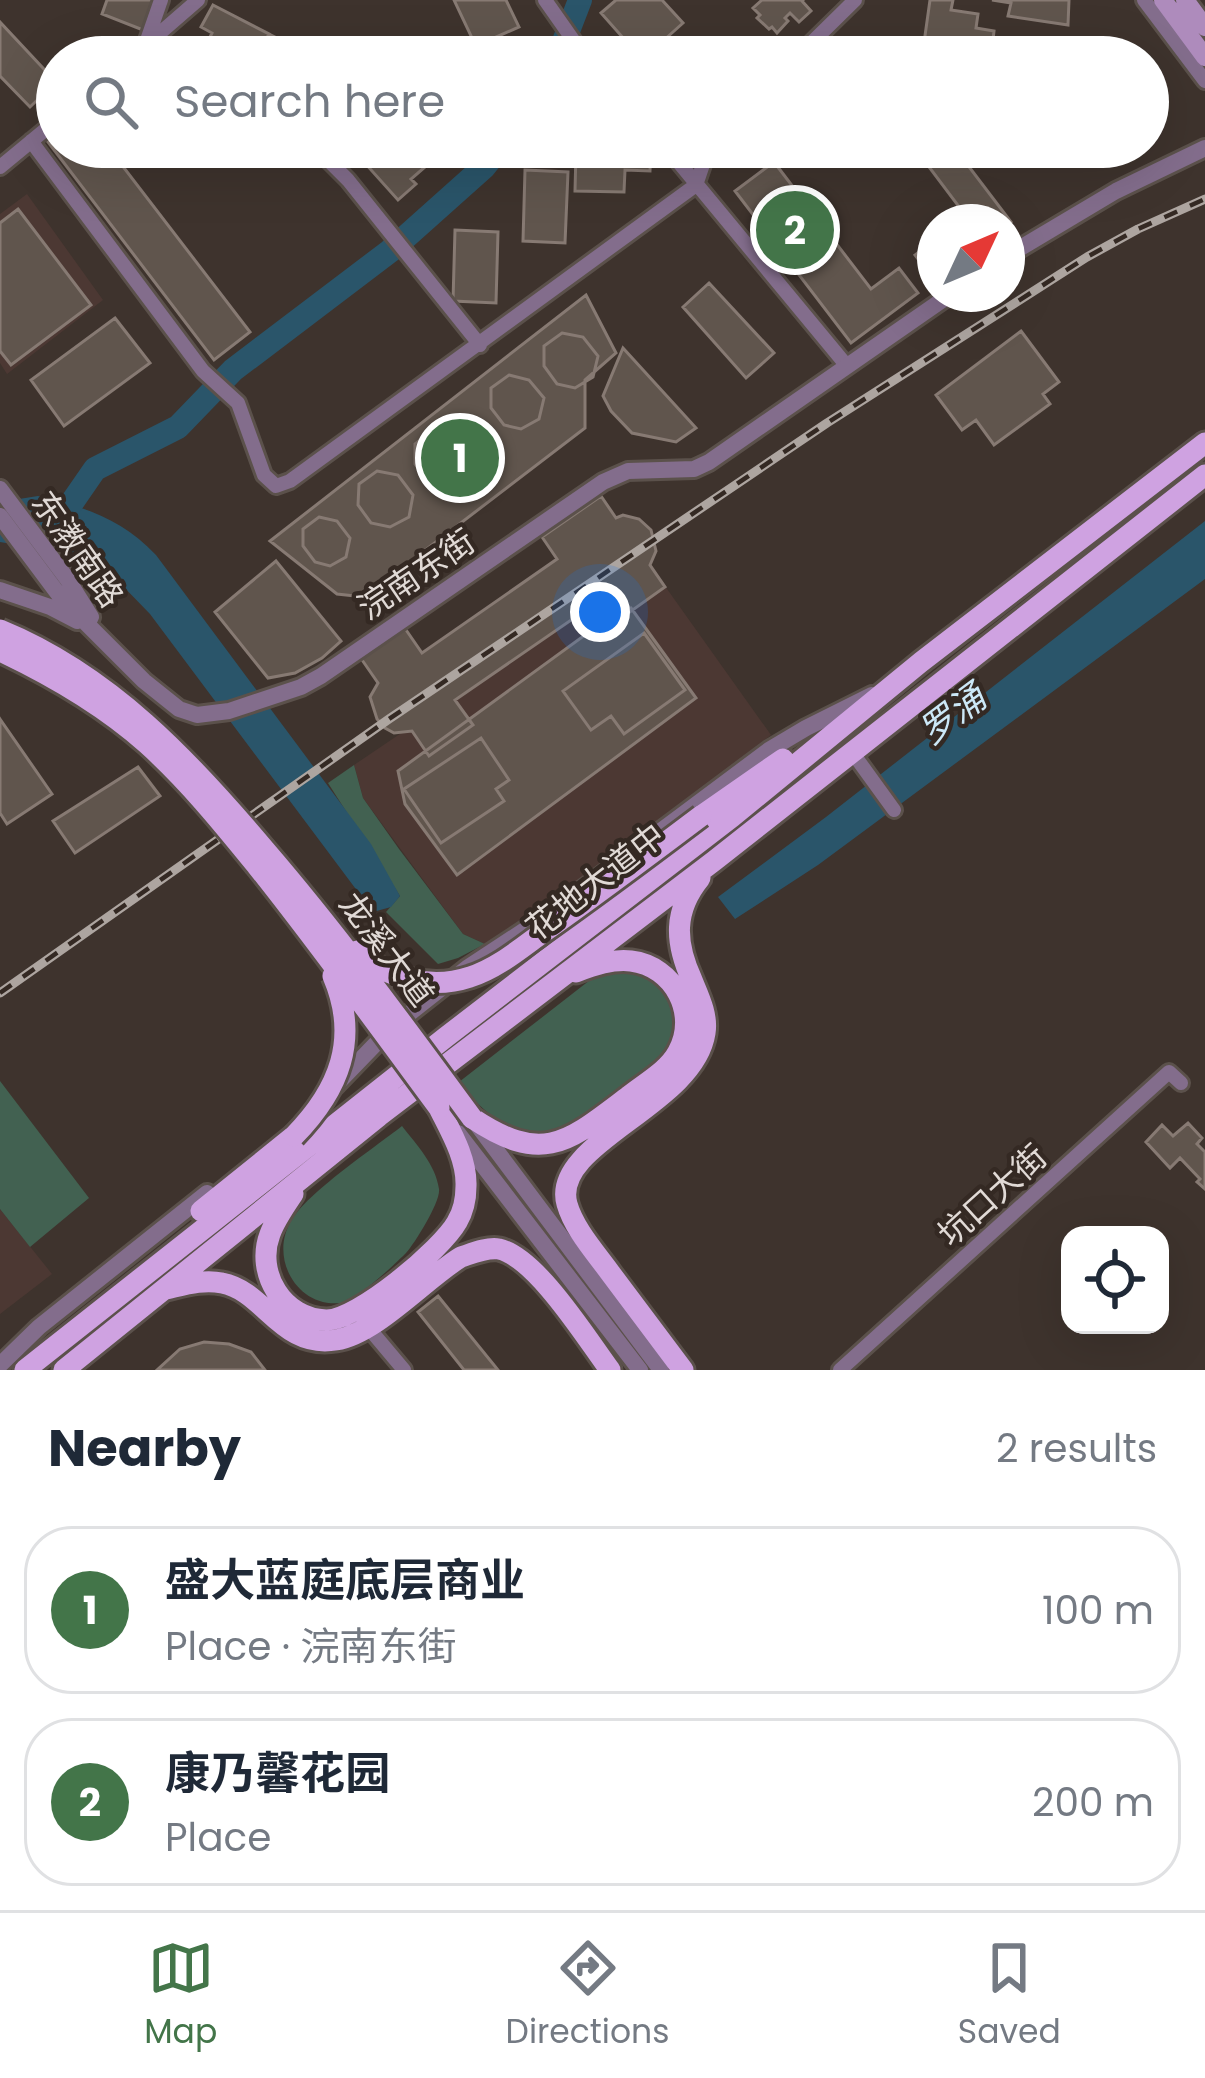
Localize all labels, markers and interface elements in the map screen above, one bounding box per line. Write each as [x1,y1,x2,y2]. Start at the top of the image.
search box [36,36,1169,168]
icon: search [78,69,144,135]
text: Search here [174,70,445,133]
pin: 2 [756,185,834,275]
north arrow [917,204,1025,312]
pin: 1 [421,413,499,503]
street label: 东漖南路 [20,482,135,617]
street label: 浣南东街 [348,518,484,631]
your location [570,582,630,642]
water label: 罗涌 [908,670,1000,756]
street label: 花地大道中 [516,812,675,951]
street label: 龙溪大道 [328,882,445,1016]
street label: 坑口大街 [928,1134,1057,1257]
map controls [1061,1226,1169,1334]
button: locate [1061,1226,1169,1334]
text: Nearby [48,1412,241,1484]
text: 2 results [996,1421,1157,1476]
text: 盛大蓝庭底层商业 [165,1549,525,1612]
text: 1 [83,1583,97,1638]
text: 100 m [1042,1583,1154,1638]
text: Place · 浣南东街 [165,1619,457,1674]
text: 康乃馨花园 [165,1742,390,1805]
text: 2 [79,1775,101,1830]
text: 200 m [1032,1775,1154,1830]
text: Place [165,1810,271,1865]
tab: Map [144,1935,217,2057]
tab: Directions [506,1935,669,2057]
tab: Saved [958,1935,1061,2057]

